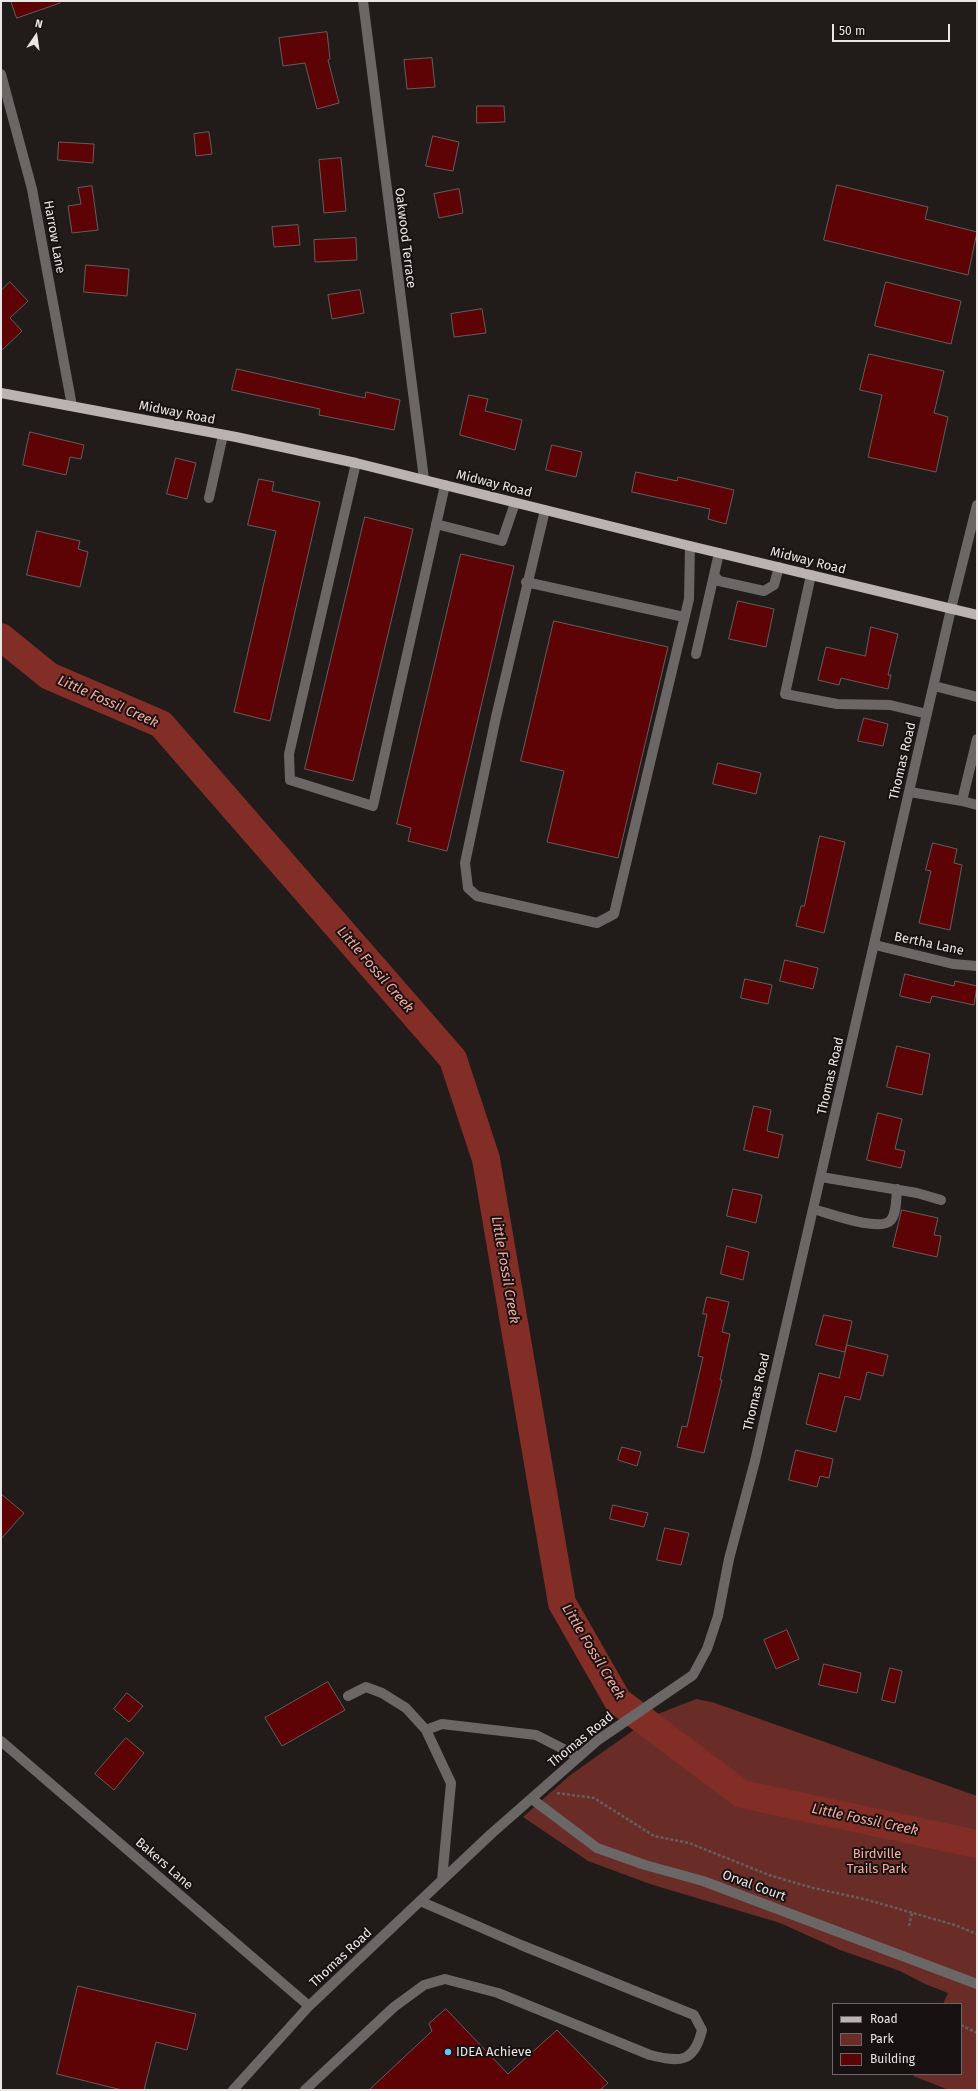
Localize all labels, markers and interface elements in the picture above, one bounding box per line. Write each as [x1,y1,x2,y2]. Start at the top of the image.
north arrow [16,16,56,56]
scale bar [834,16,952,42]
text: N [34,17,44,31]
text: 50 m [839,24,865,38]
street label: Oakwood Terrace [391,187,419,289]
street label: Harrow Lane [40,199,68,275]
street label: Midway Road [138,398,216,428]
street label: Midway Road [455,467,533,501]
street label: Midway Road [769,544,847,578]
water label: Little Fossil Creek [55,672,161,732]
street label: Thomas Road [886,721,920,801]
water label: Little Fossil Creek [333,923,417,1017]
street label: Bertha Lane [893,929,965,959]
street label: Thomas Road [814,1036,848,1116]
water label: Little Fossil Creek [487,1215,523,1325]
street label: Thomas Road [740,1352,774,1432]
water label: Little Fossil Creek [558,1601,628,1703]
street label: Thomas Road [545,1709,617,1771]
water label: Little Fossil Creek [810,1800,920,1840]
street label: Bakers Lane [132,1835,196,1893]
park label: Birdville Trails Park [847,1846,907,1877]
street label: Orval Court [720,1867,788,1905]
street label: Thomas Road [307,1925,375,1991]
legend [832,2003,962,2075]
text: Road [870,2012,898,2026]
text: Park [870,2032,894,2046]
place label: IDEA Achieve [456,2044,531,2060]
marker: IDEA Achieve [443,2047,453,2057]
text: Building [870,2052,915,2066]

